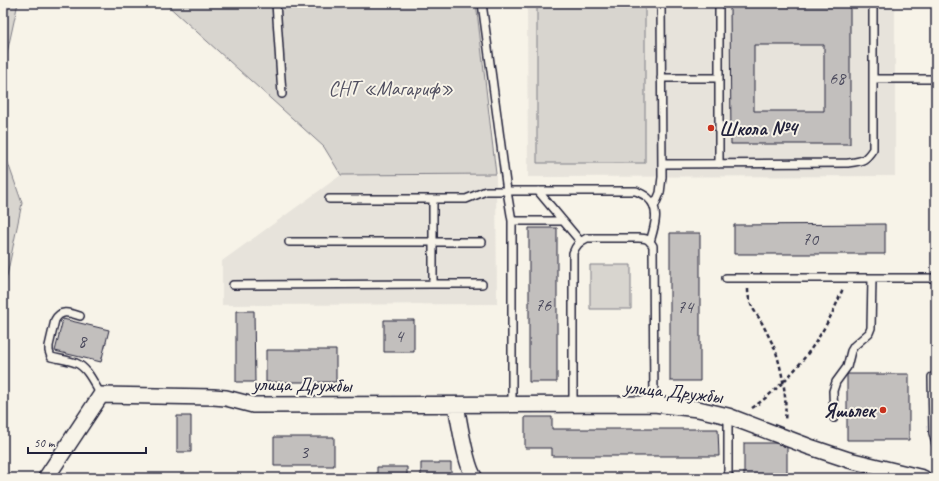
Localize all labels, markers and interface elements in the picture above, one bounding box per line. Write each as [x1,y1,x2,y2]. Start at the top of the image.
house number: 68 [829,67,847,89]
park label: СНТ «Магариф» [328,76,454,101]
place label: Школа №4 [719,116,800,141]
marker: Школа №4 [706,123,716,133]
house number: 70 [802,228,820,250]
house number: 76 [535,294,552,316]
house number: 74 [677,296,695,318]
house number: 4 [395,325,405,347]
house number: 8 [78,330,88,352]
street label: улица Дружбы [251,371,353,398]
street label: улица Дружбы [622,374,725,409]
place label: Яшьлек [823,398,877,423]
marker: Яшьлек [878,405,888,415]
scale bar [28,429,146,455]
text: 50 m [34,435,56,451]
house number: 3 [300,441,310,463]

